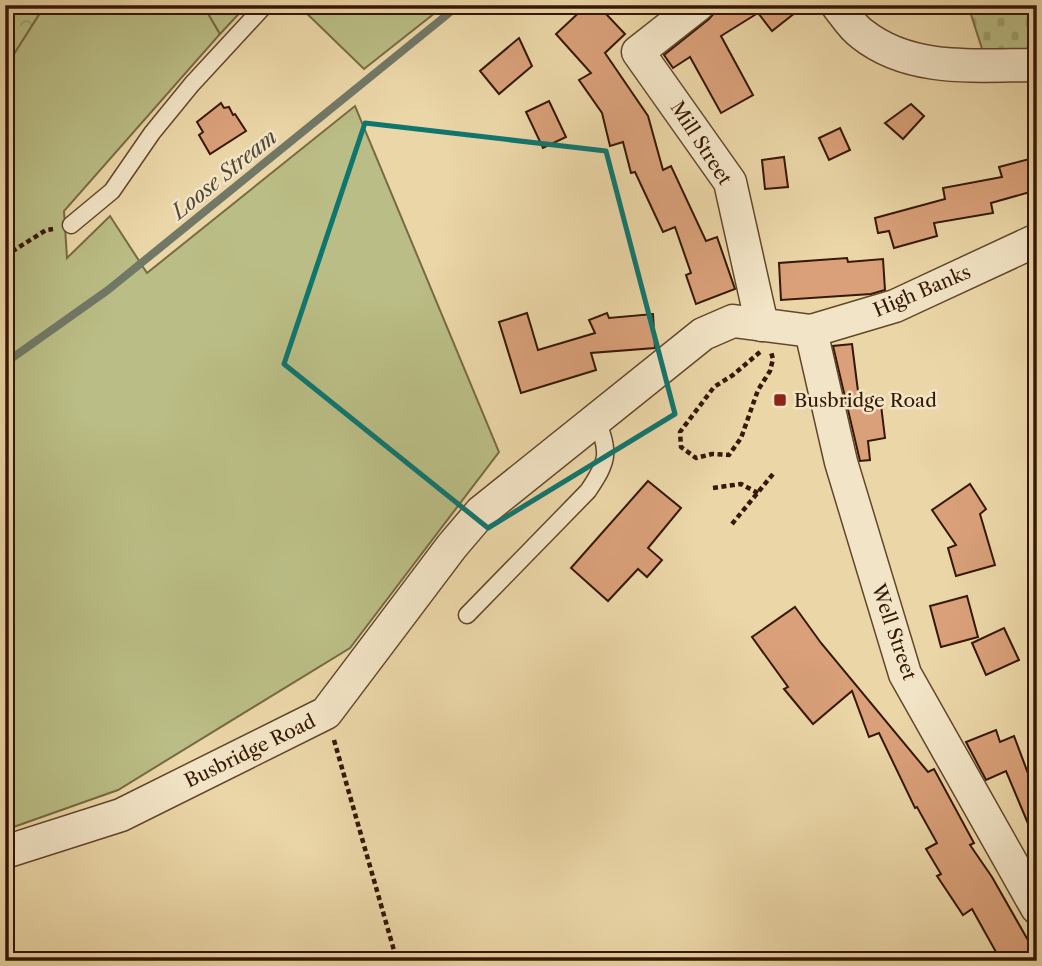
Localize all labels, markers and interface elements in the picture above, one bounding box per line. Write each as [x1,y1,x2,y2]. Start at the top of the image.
street label: Mill Street [665,97,737,189]
water label: Loose Stream [165,124,282,225]
street label: High Banks [870,260,974,322]
place label: Busbridge Road [794,389,937,412]
marker: Busbridge Road [772,392,788,408]
street label: Well Street [867,580,921,683]
street label: Busbridge Road [181,709,320,793]

